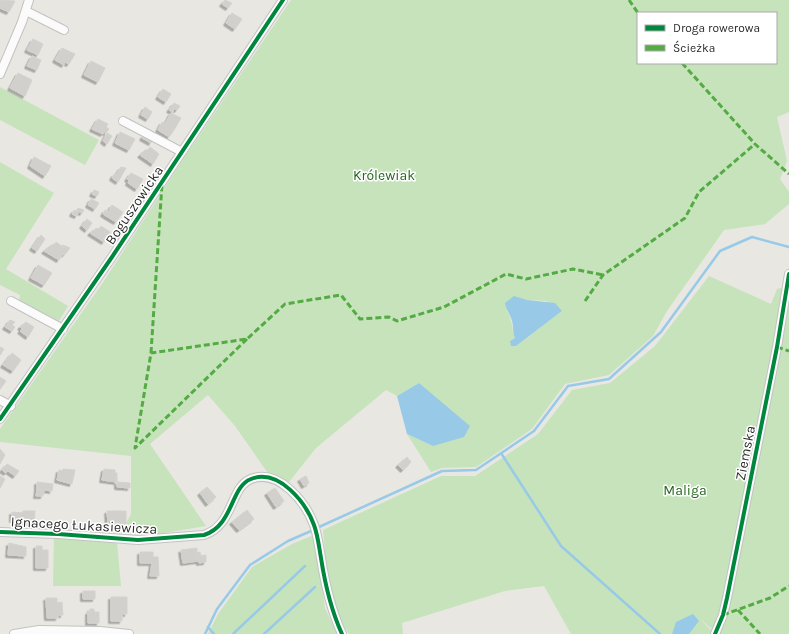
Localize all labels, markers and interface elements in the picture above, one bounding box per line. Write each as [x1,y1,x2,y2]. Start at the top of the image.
legend [637,12,777,64]
text: Droga rowerowa [673,21,760,35]
text: Ścieżka [673,40,715,55]
street label: Boguszowicka [102,163,167,248]
park label: Królewiak [353,167,415,184]
street label: Ziemska [732,424,759,482]
park label: Maliga [663,482,707,499]
street label: Ignacego Łukasiewicza [10,513,158,538]

